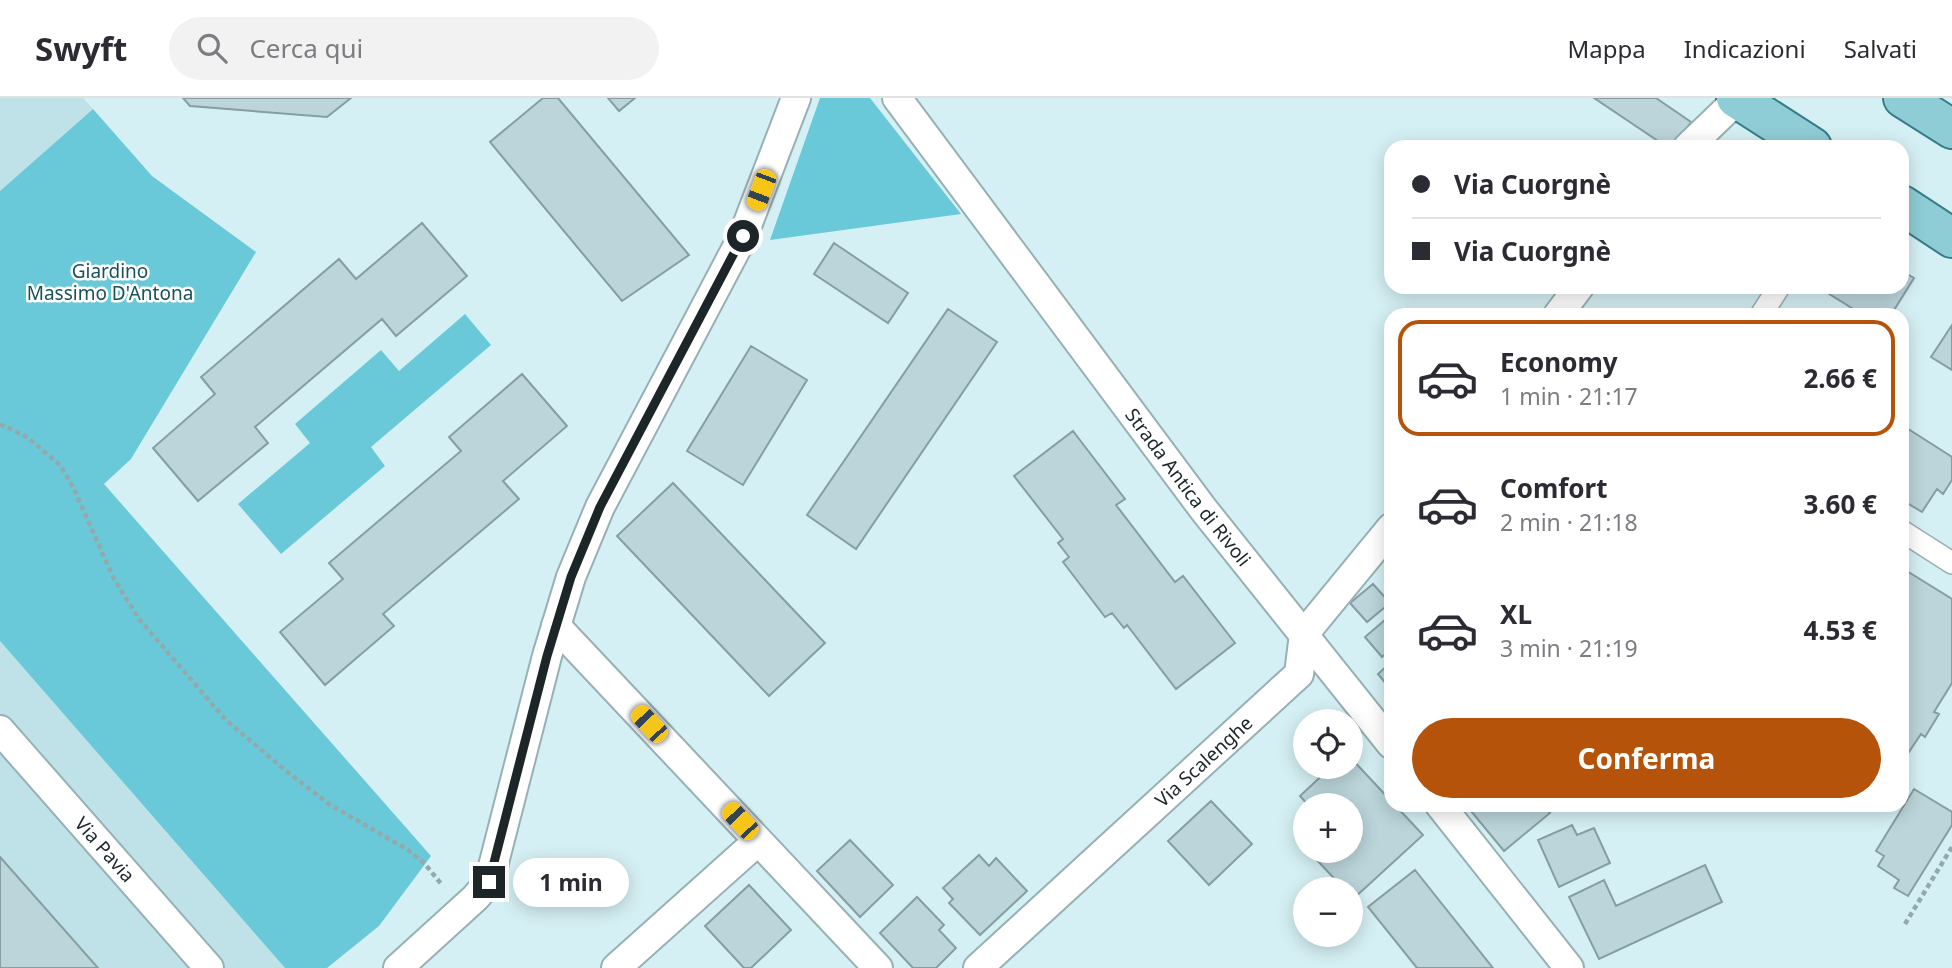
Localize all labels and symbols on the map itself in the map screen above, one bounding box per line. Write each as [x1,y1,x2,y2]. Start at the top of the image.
car [744,167,779,213]
route start [727,220,759,252]
park label: Giardino Massimo D'Antona [27,258,193,306]
street label: Strada Antica di Rivoli [1119,403,1257,572]
car [627,701,672,747]
street label: Via Scalenghe [1149,710,1258,813]
car [718,798,763,844]
street label: Via Pavia [69,811,141,888]
callout: 1 min [514,858,629,906]
route end [473,866,505,898]

